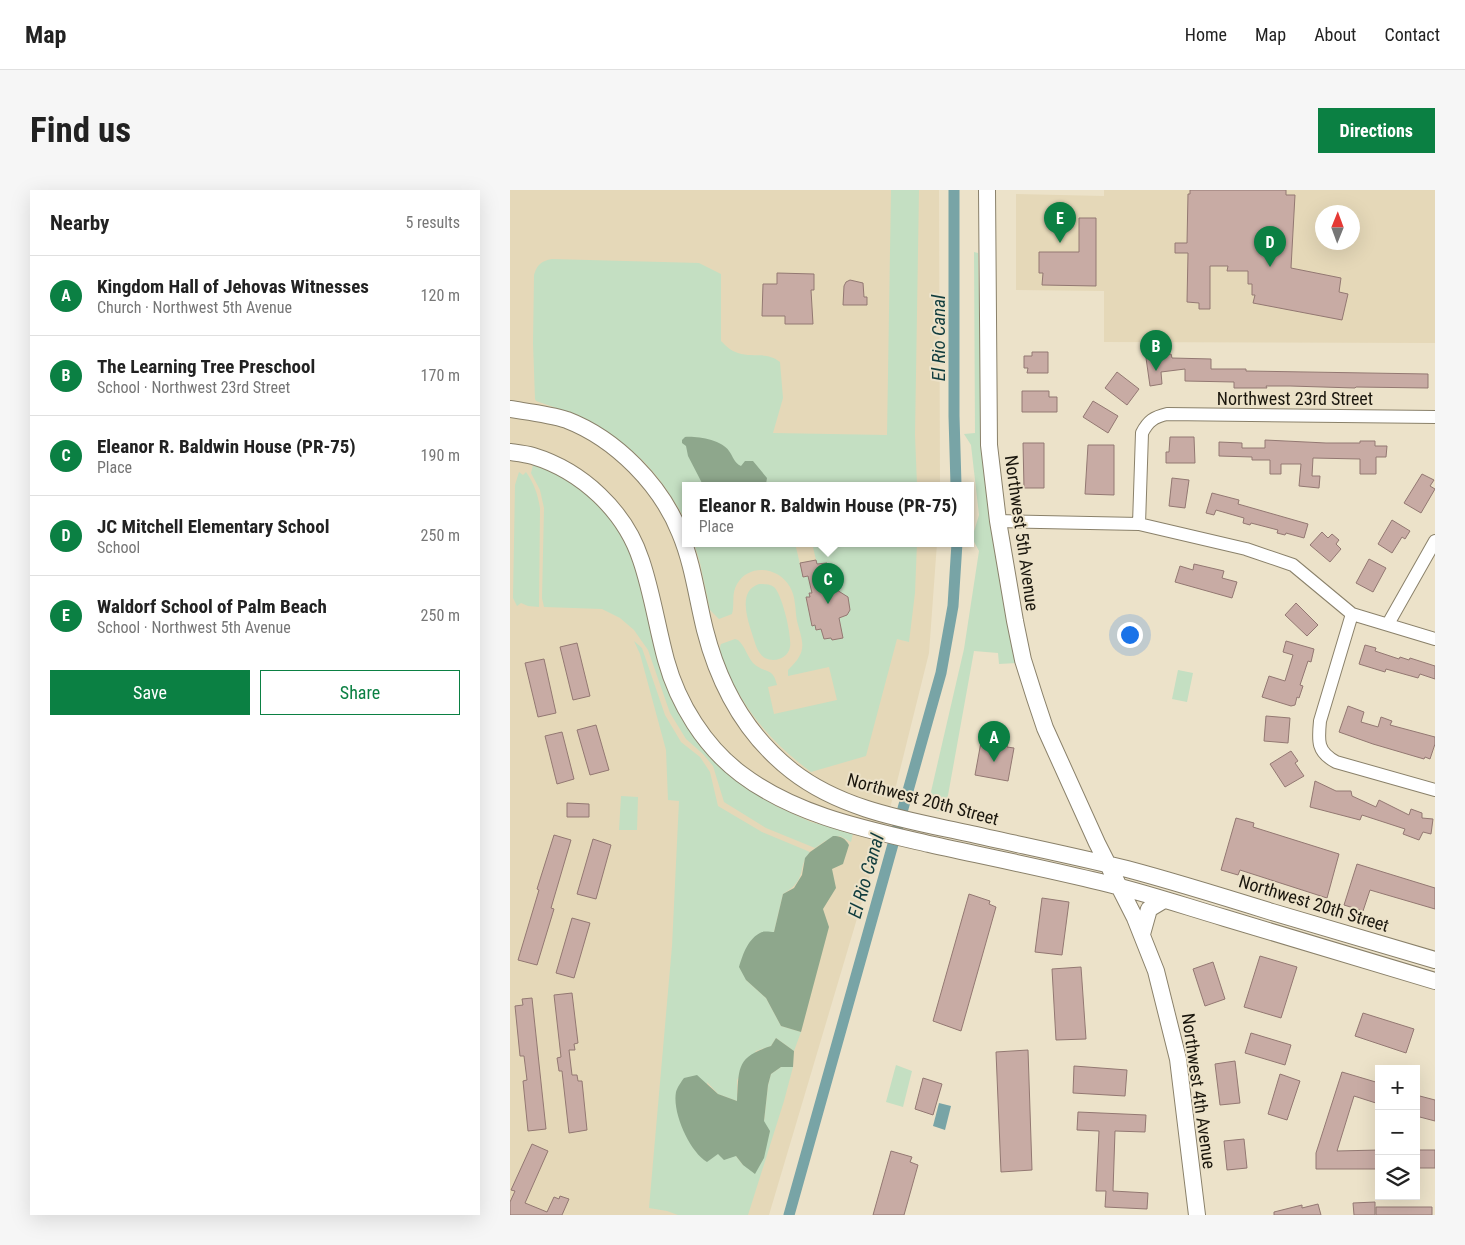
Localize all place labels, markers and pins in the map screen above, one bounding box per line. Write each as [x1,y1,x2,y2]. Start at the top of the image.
pin: E [1044,202,1076,243]
pin: D [1254,226,1286,267]
pin: B [1140,330,1172,371]
pin: C [812,563,844,604]
pin: A [978,721,1010,762]

